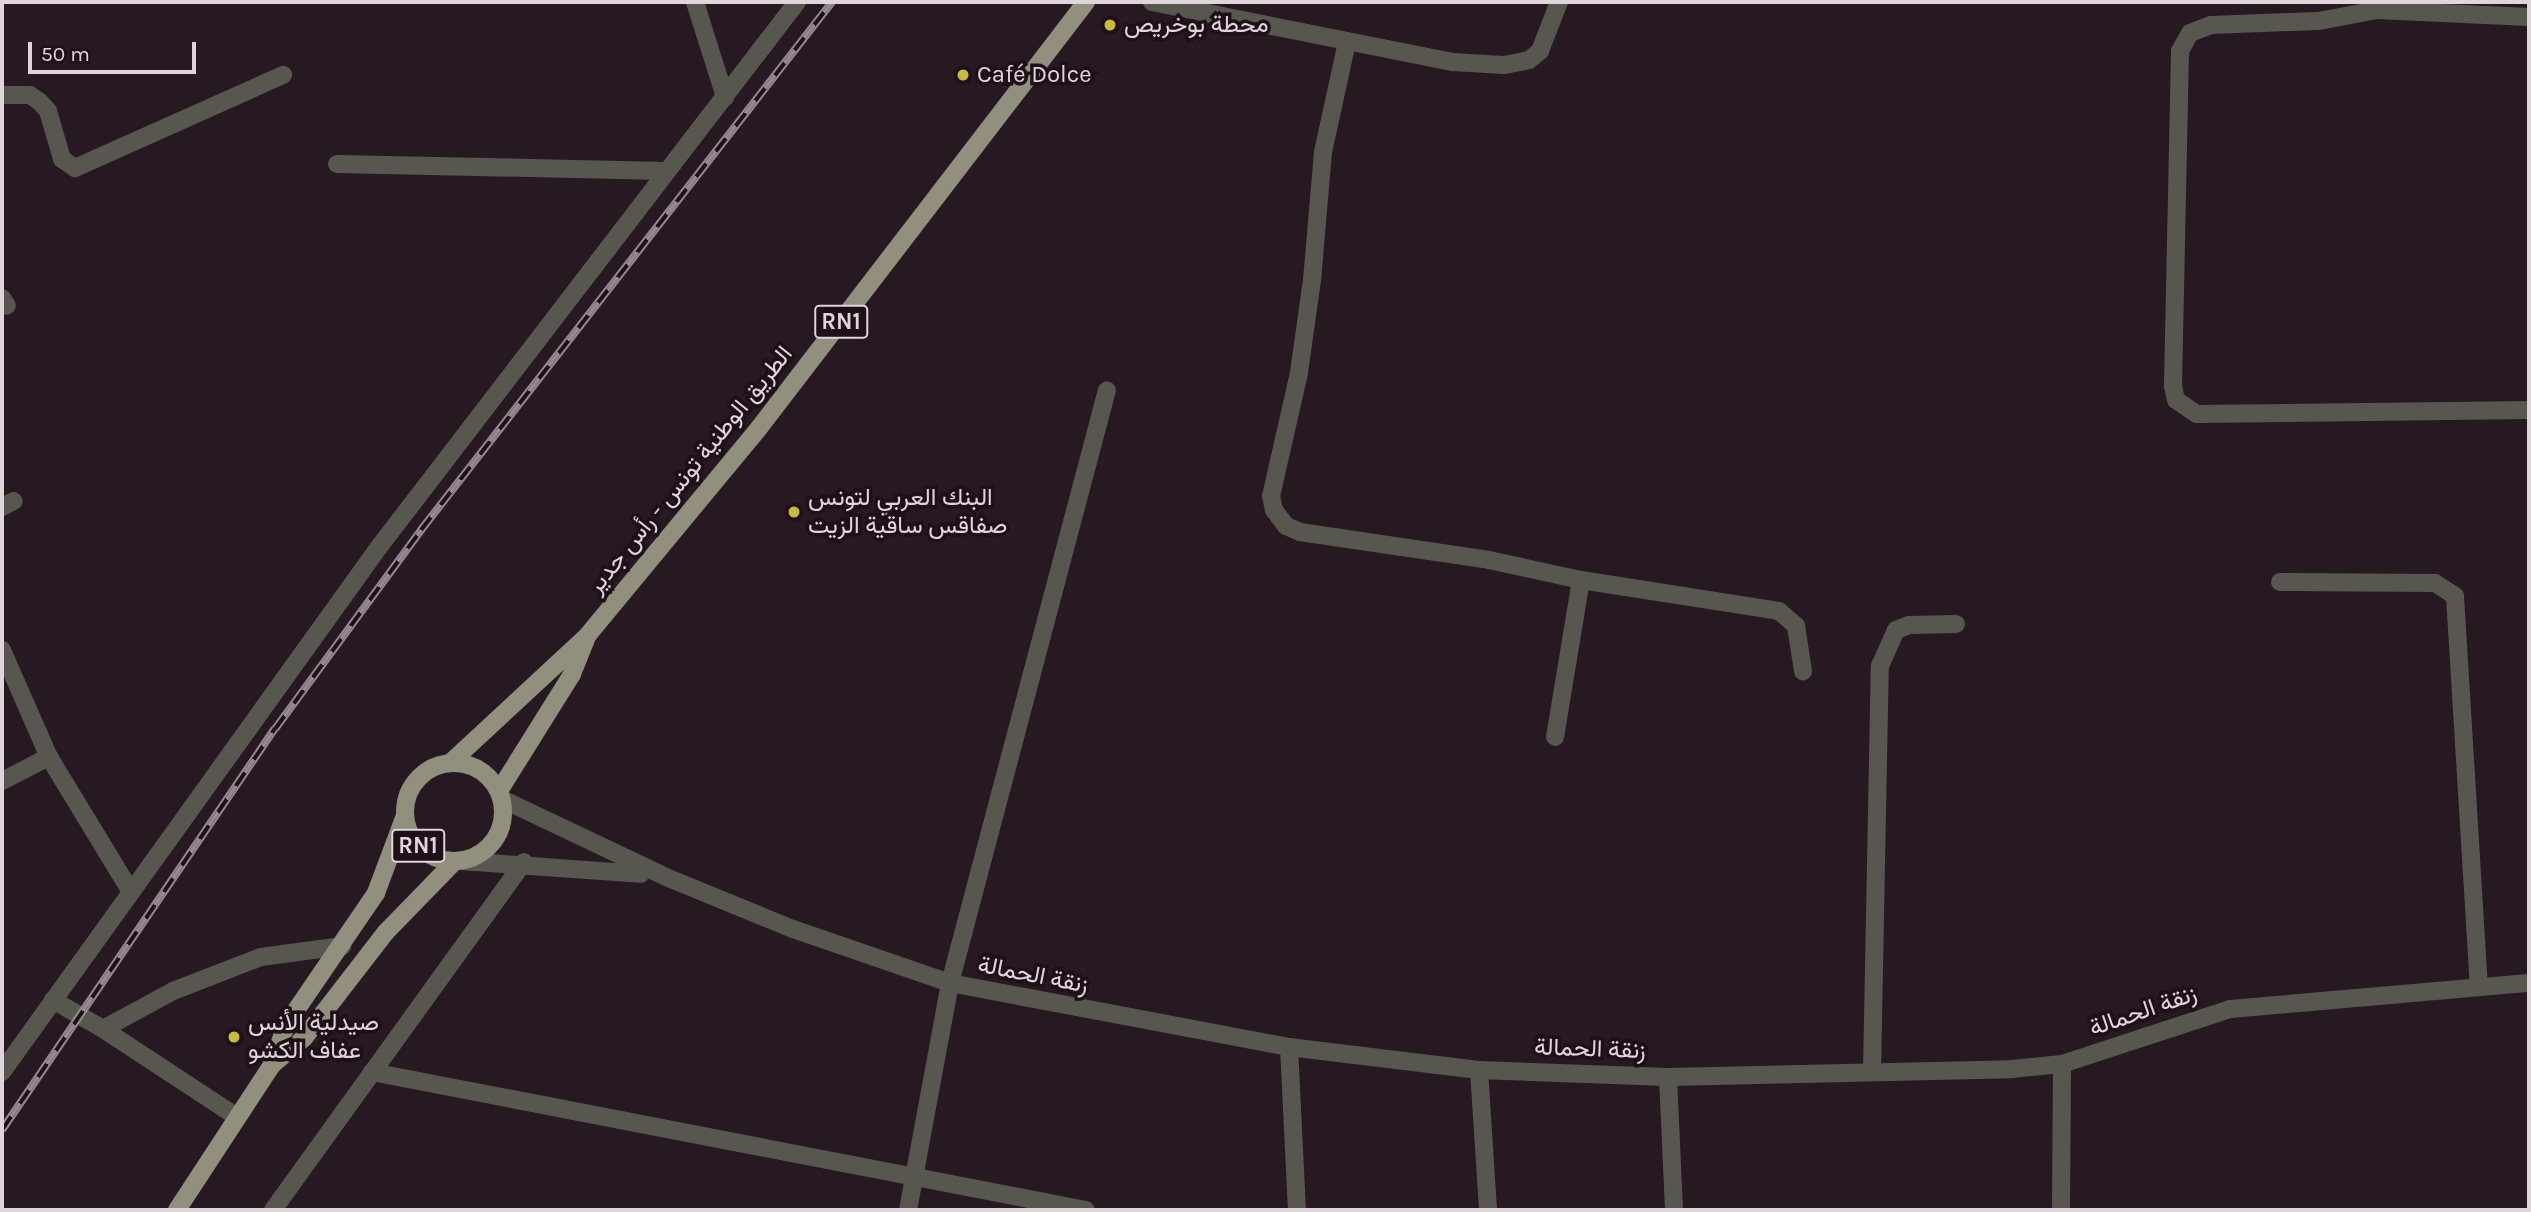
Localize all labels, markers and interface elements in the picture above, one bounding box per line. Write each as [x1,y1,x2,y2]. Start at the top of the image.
place label: محطة بوخريص [1124,11,1269,39]
marker: محطة بوخريص [1102,17,1118,33]
scale bar [32,28,200,72]
text: 50 m [41,42,90,66]
place label: Café Dolce [977,61,1092,89]
marker: Café Dolce [955,67,971,83]
road number: RN1 [813,302,869,342]
street label: الطريق الوطنية تونس - رأس جدير [581,340,799,600]
place label: البنك العربي لتونس صفاقس ساقية الزيت [808,484,1007,540]
marker: البنك العربي لتونس صفاقس ساقية الزيت [786,504,802,520]
road number: RN1 [390,826,446,866]
street label: زنقة الحمالة [975,950,1091,1000]
street label: زنقة الحمالة [2085,979,2201,1043]
place label: صيدلية الأنس عفاف الكشو [248,1009,379,1065]
marker: صيدلية الأنس عفاف الكشو [226,1029,242,1045]
street label: زنقة الحمالة [1534,1033,1646,1065]

